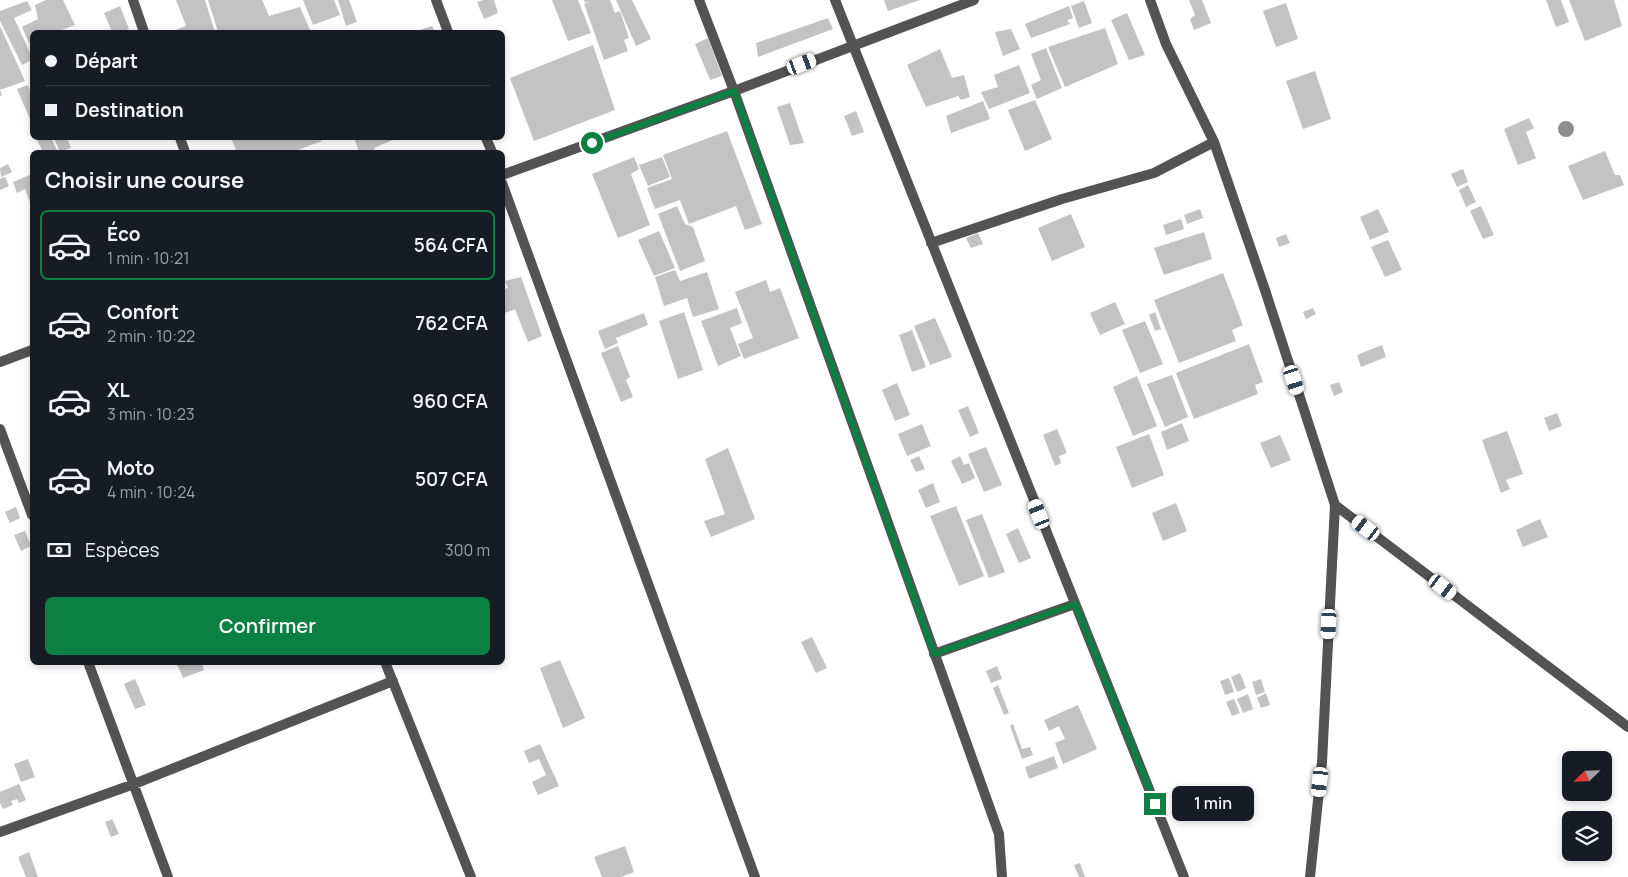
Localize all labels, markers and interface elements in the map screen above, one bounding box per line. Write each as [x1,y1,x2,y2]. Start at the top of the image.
text: Départ [75,48,138,74]
car [785,52,818,76]
text: Destination [75,97,184,123]
route start [581,132,603,154]
text: Choisir une course [45,165,244,195]
text: Éco [107,221,141,247]
icon: car [47,223,92,268]
text: 564 CFA [414,232,488,258]
text: 1 min · 10:21 [107,247,189,269]
text: Confort [107,299,179,325]
icon: car [47,301,92,346]
text: 762 CFA [415,310,488,336]
text: 2 min · 10:22 [107,325,195,347]
car [1282,363,1305,397]
text: XL [107,377,130,403]
icon: car [47,379,92,424]
text: 960 CFA [412,388,488,414]
text: 3 min · 10:23 [107,403,195,425]
text: Moto [107,455,154,481]
icon: car [47,457,92,502]
text: 507 CFA [415,466,488,492]
text: 4 min · 10:24 [107,481,195,503]
car [1026,497,1051,531]
car [1349,513,1382,543]
icon: cash [45,536,73,564]
text: Espèces [85,537,159,563]
text: 300 m [445,539,490,561]
car [1426,572,1459,602]
button: Confirmer [45,597,490,655]
car [1320,609,1337,639]
north arrow [1562,751,1612,801]
map controls [1562,751,1612,861]
car [1310,766,1329,798]
callout: 1 min [1172,786,1255,822]
text: 1 min [1194,792,1232,814]
route end [1144,793,1166,815]
button: layers [1562,811,1612,861]

